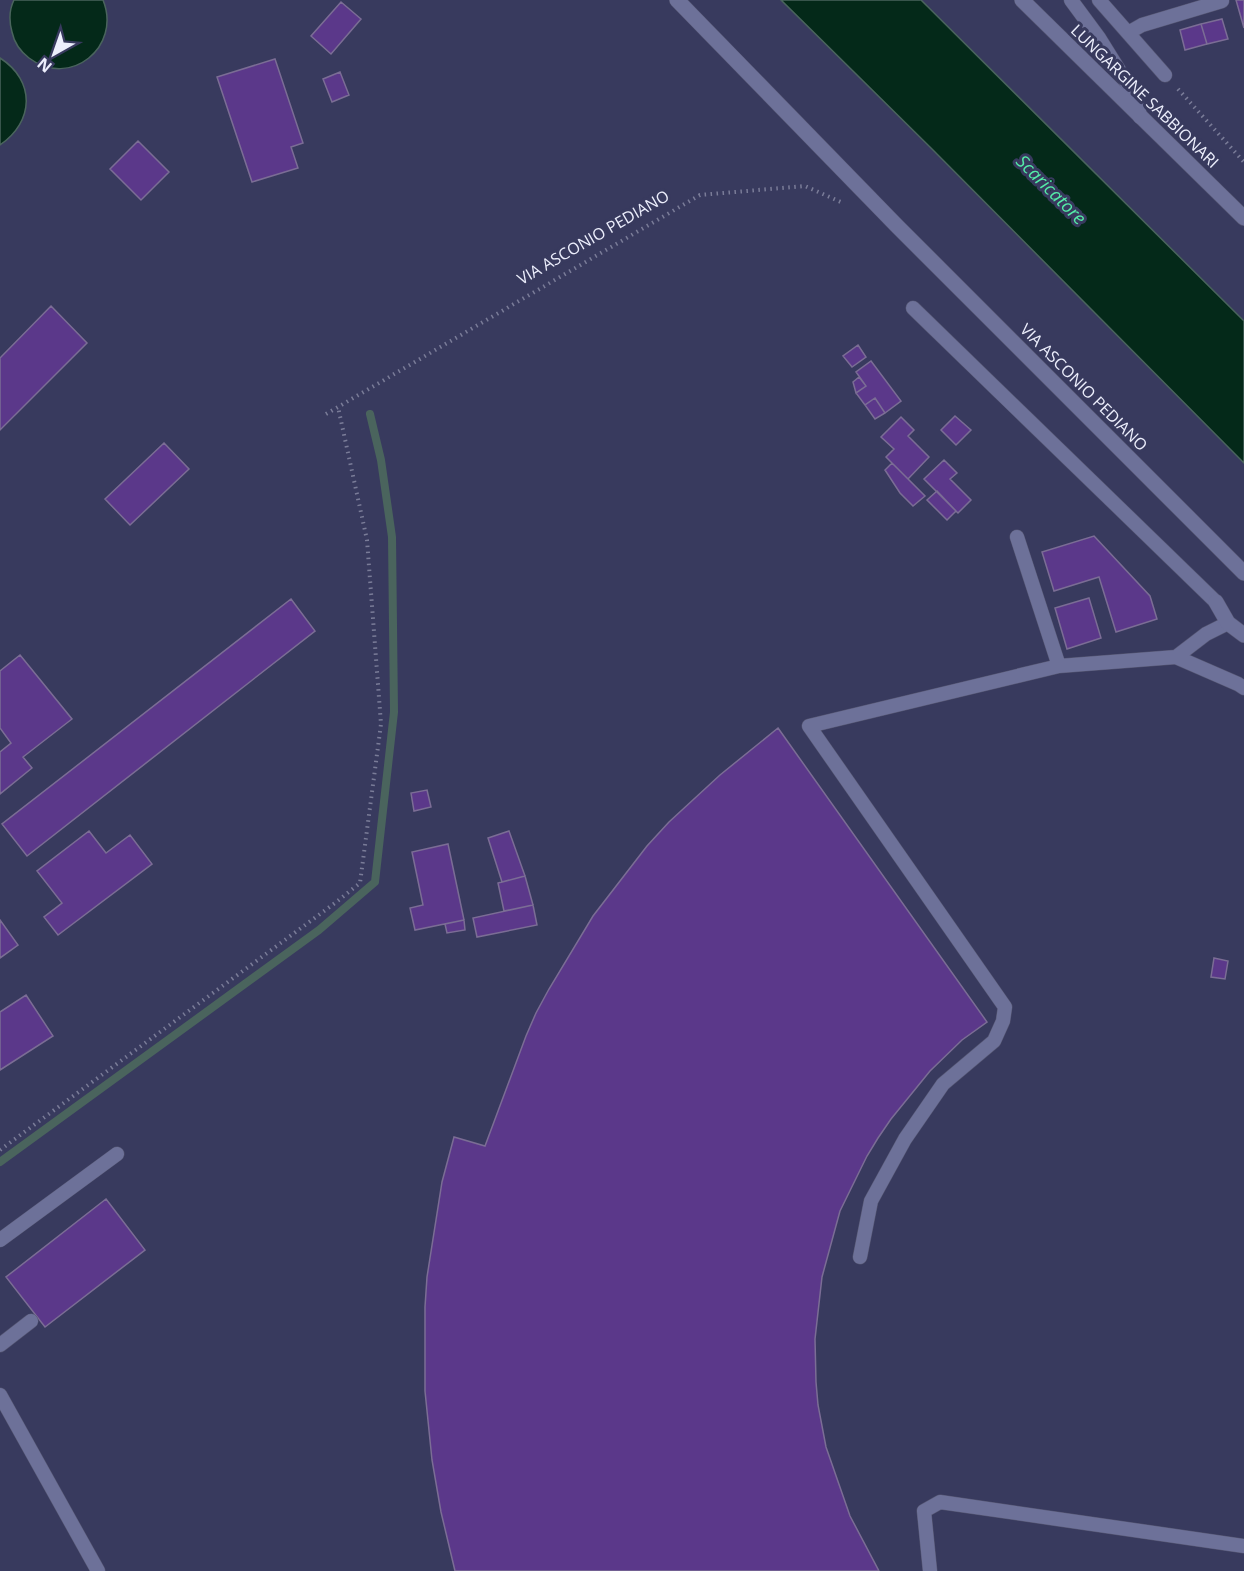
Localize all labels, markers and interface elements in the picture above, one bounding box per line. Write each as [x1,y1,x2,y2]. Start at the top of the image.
street label: LUNGARGINE SABBIONARI [1066,19,1224,173]
north arrow [24,24,84,84]
text: N [32,53,56,78]
water label: Scaricatore [1012,149,1092,229]
street label: VIA ASCONIO PEDIANO [513,184,673,290]
street label: VIA ASCONIO PEDIANO [1015,318,1153,456]

